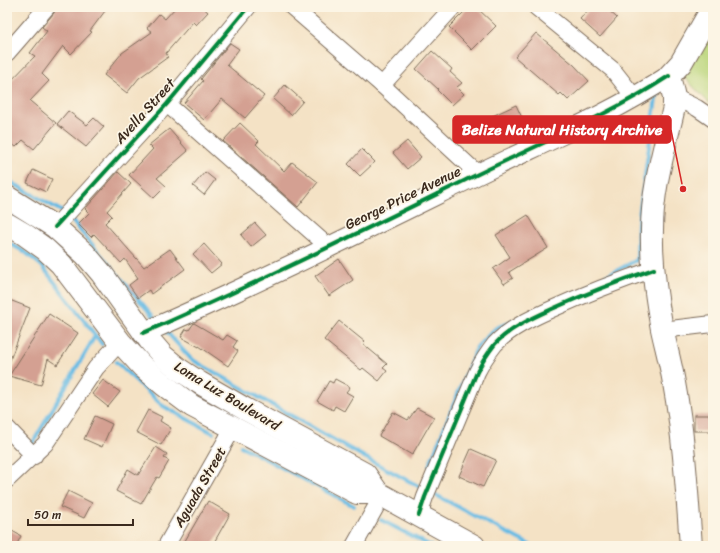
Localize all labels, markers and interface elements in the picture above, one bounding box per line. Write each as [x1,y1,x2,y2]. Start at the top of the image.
street label: Avella Street [108,71,183,150]
callout: Belize Natural History Archive [453,116,671,143]
text: Belize Natural History Archive [462,117,663,143]
street label: George Price Avenue [340,159,466,237]
street label: Loma Luz Boulevard [169,354,286,439]
street label: Aguada Street [166,442,233,533]
scale bar [28,501,133,527]
text: 50 m [34,504,61,526]

